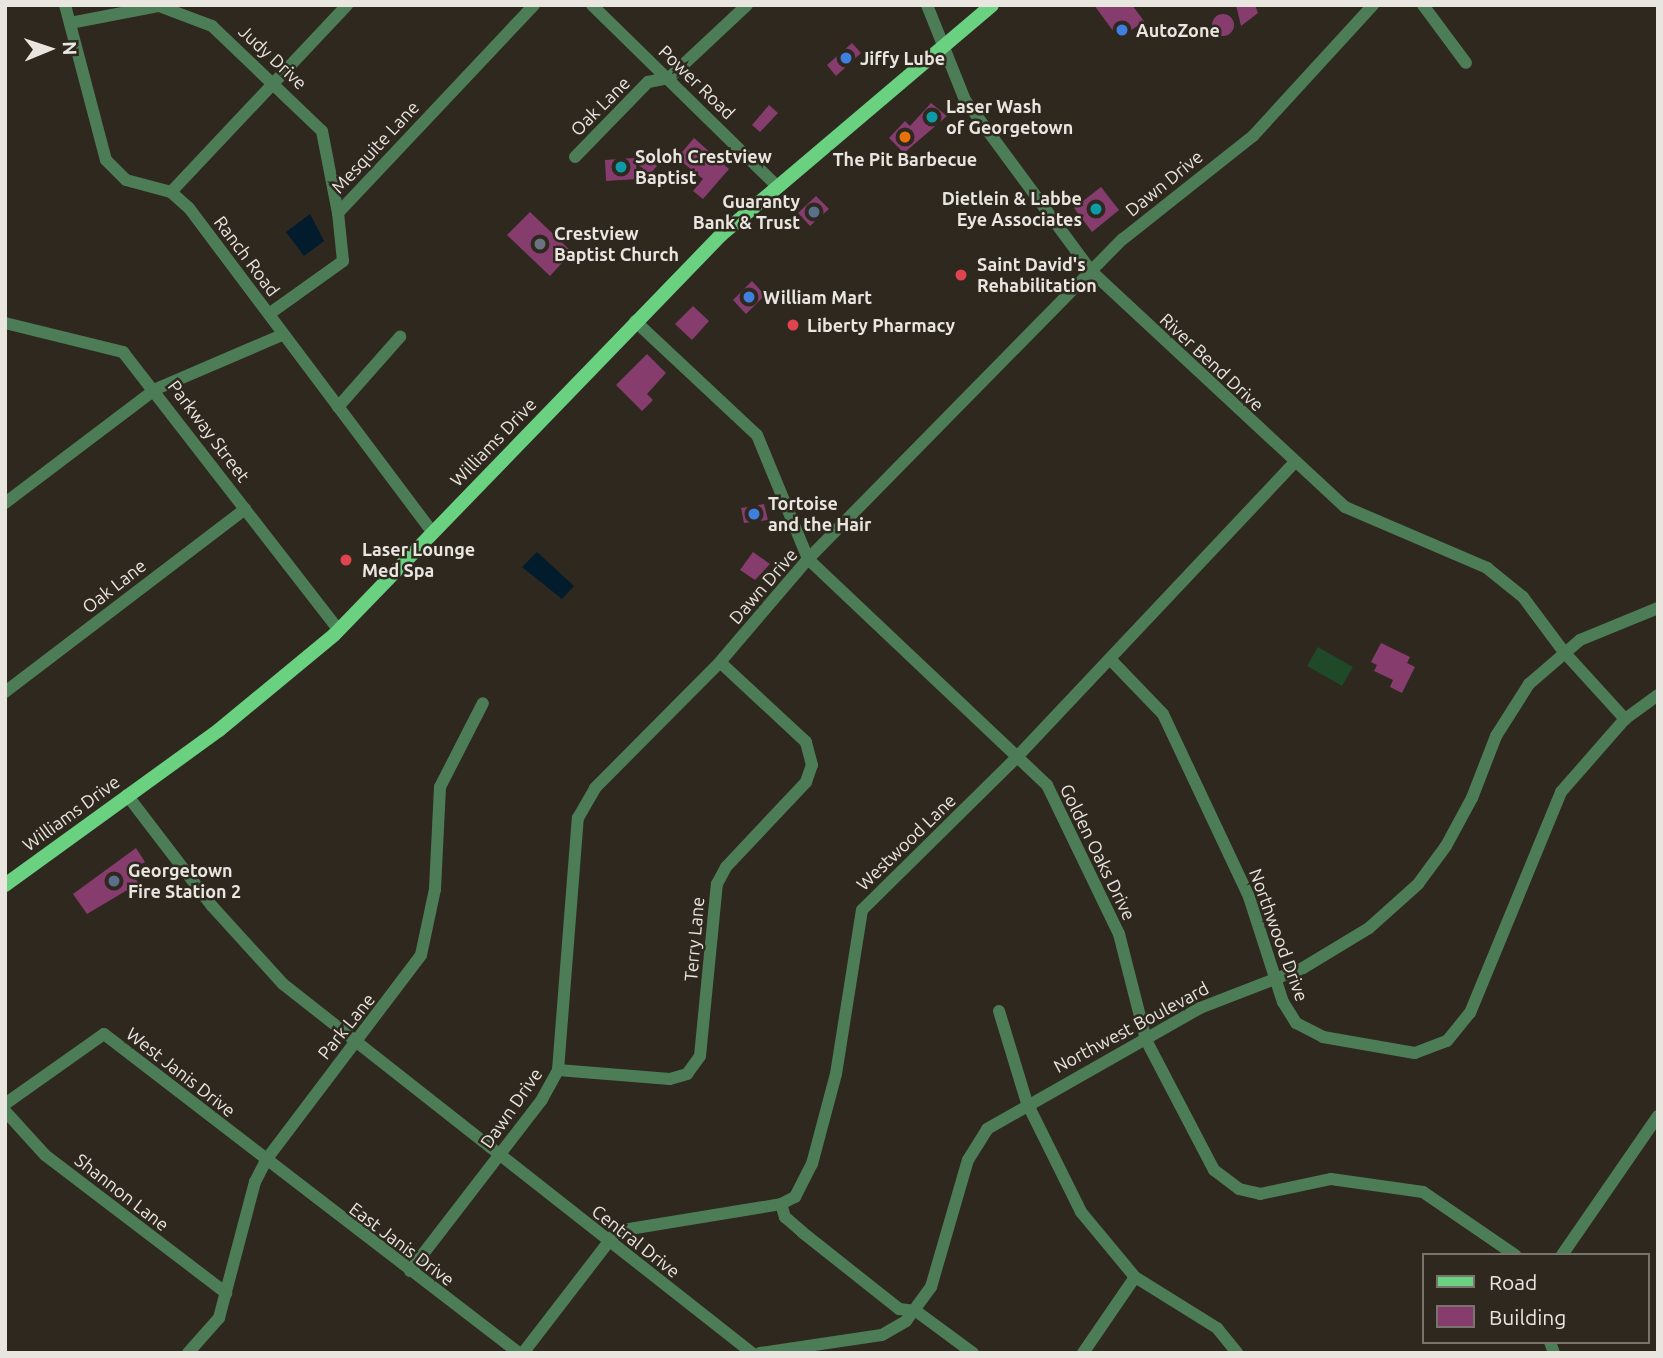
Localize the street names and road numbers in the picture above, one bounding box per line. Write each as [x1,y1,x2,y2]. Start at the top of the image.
street label: Judy Drive [235,20,311,94]
street label: Power Road [654,40,740,124]
street label: Oak Lane [566,72,634,140]
street label: Mesquite Lane [327,96,423,198]
street label: Dawn Drive [1121,145,1207,221]
street label: Ranch Road [210,212,284,300]
street label: River Bend Drive [1156,308,1268,416]
street label: Parkway Street [164,376,254,486]
street label: Williams Drive [445,393,541,491]
street label: Dawn Drive [724,544,802,628]
street label: Oak Lane [78,554,150,618]
street label: Williams Drive [18,771,124,855]
street label: Golden Oaks Drive [1056,780,1140,924]
street label: Westwood Lane [852,789,960,895]
street label: Northwood Drive [1245,866,1313,1004]
street label: Terry Lane [680,896,708,982]
street label: Northwest Boulevard [1050,977,1212,1077]
street label: Park Lane [313,989,379,1063]
street label: West Janis Drive [122,1023,240,1121]
street label: Dawn Drive [476,1064,546,1152]
street label: Shannon Lane [71,1149,173,1235]
street label: East Janis Drive [345,1198,459,1290]
street label: Central Drive [588,1200,684,1282]

